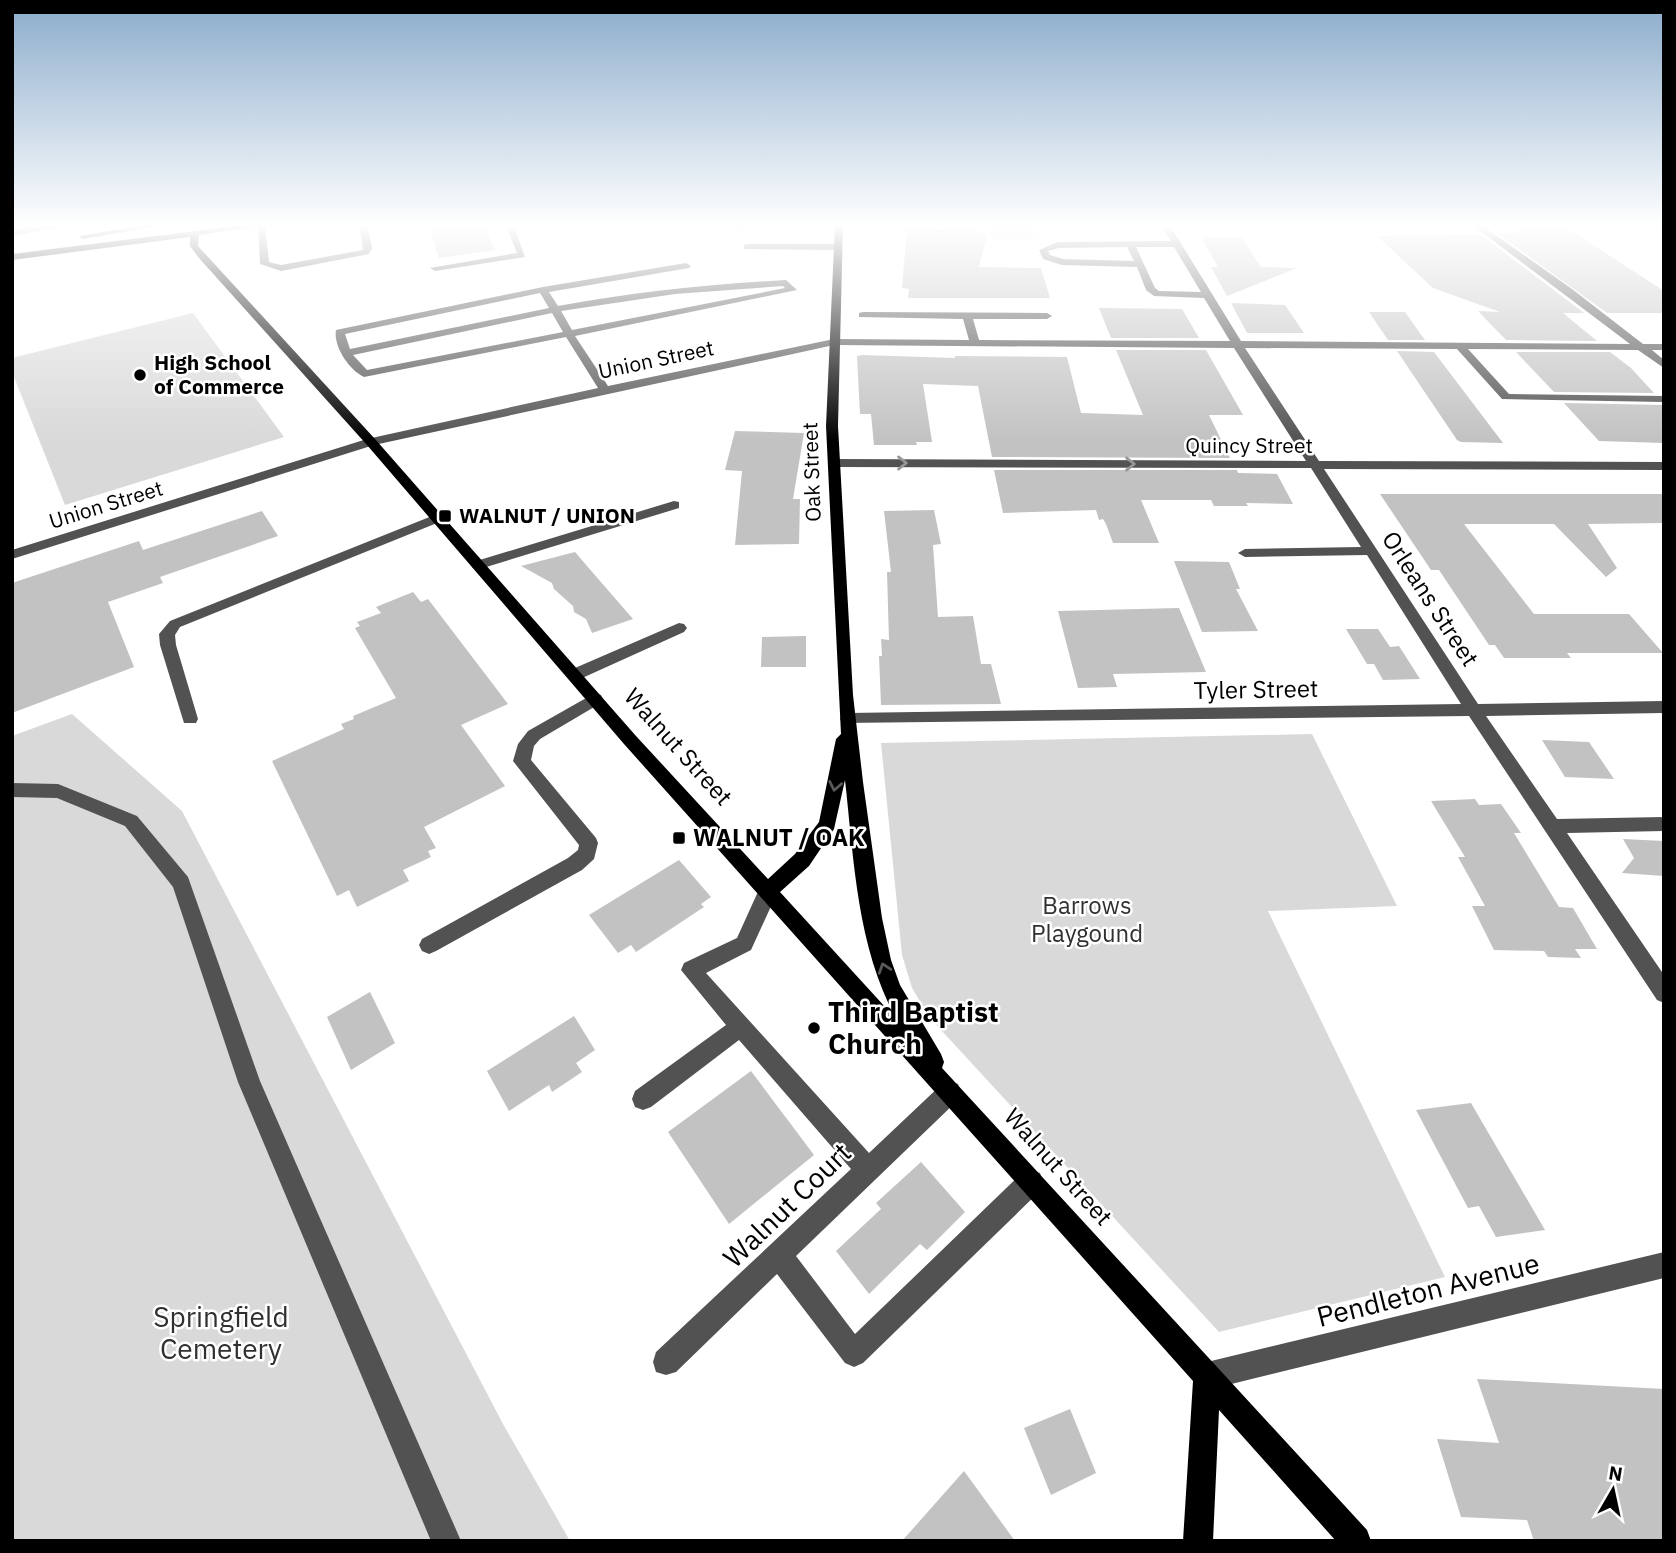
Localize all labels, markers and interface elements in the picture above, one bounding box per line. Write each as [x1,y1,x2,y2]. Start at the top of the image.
street label: Union Street [595,333,716,385]
place label: High School of Commerce [154,348,284,400]
marker: High School of Commerce [132,367,148,383]
street label: Oak Street [795,422,827,522]
street label: Quincy Street [1185,431,1313,459]
one-way arrow [898,455,908,471]
one-way arrow [1125,456,1136,472]
street label: Union Street [45,473,166,535]
place label: WALNUT / UNION [459,501,635,529]
marker: WALNUT / UNION [437,508,453,524]
street label: Orleans Street [1375,525,1487,672]
street label: Tyler Street [1193,672,1319,706]
street label: Walnut Street [617,681,740,812]
one-way arrow [829,780,844,792]
place label: WALNUT / OAK [693,821,865,853]
marker: WALNUT / OAK [671,830,687,846]
park label: Barrows Playgound [1031,889,1143,949]
one-way arrow [877,962,892,974]
place label: Third Baptist Church [828,993,999,1062]
marker: Third Baptist Church [806,1020,822,1036]
street label: Walnut Street [997,1101,1120,1232]
street label: Walnut Court [715,1134,859,1275]
street label: Pendleton Avenue [1313,1244,1543,1335]
park label: Springfield Cemetery [153,1298,289,1367]
north arrow [1578,1455,1648,1525]
text: N [1607,1460,1624,1486]

